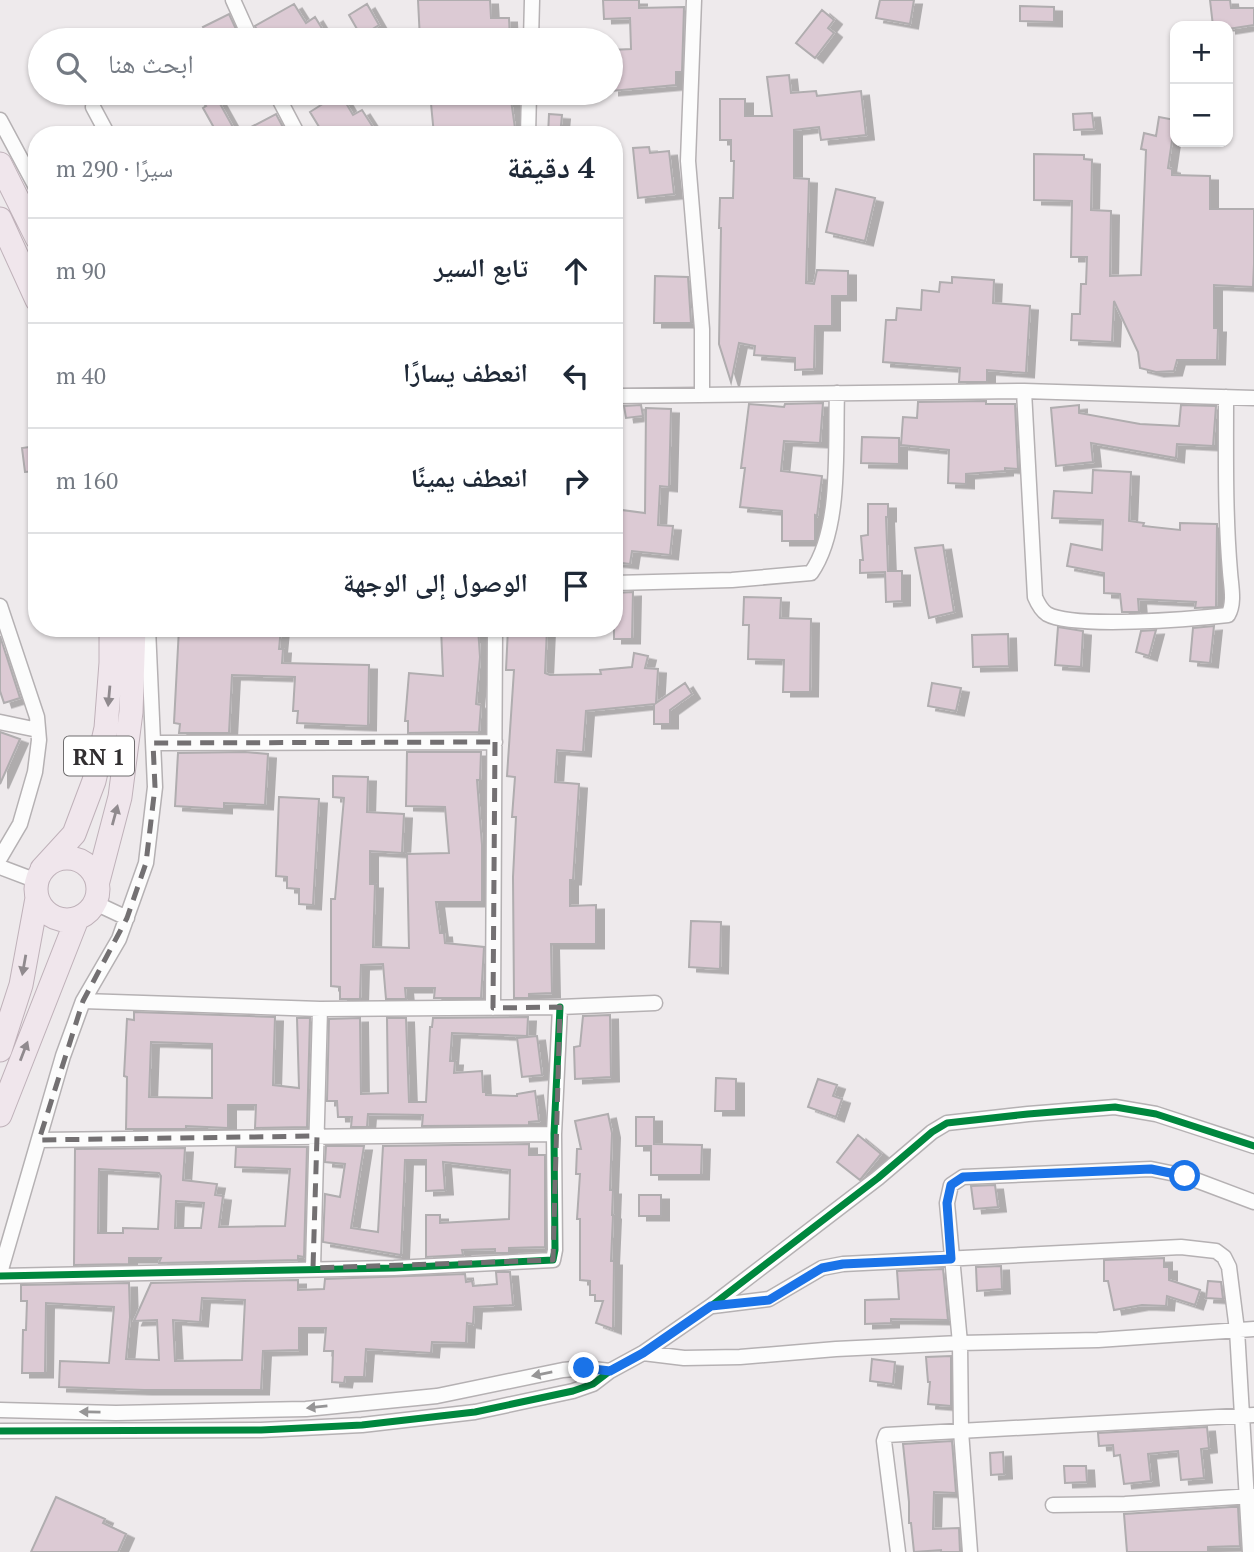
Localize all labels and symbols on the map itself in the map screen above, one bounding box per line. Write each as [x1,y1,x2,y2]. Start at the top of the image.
one-way arrow [103,686,114,708]
road number: RN 1 [64,736,134,776]
one-way arrow [110,804,121,826]
one-way arrow [18,954,29,976]
one-way arrow [19,1041,30,1062]
route start [1169,1160,1200,1191]
route end [568,1352,599,1383]
one-way arrow [531,1369,553,1380]
one-way arrow [306,1402,328,1413]
one-way arrow [79,1407,101,1418]

